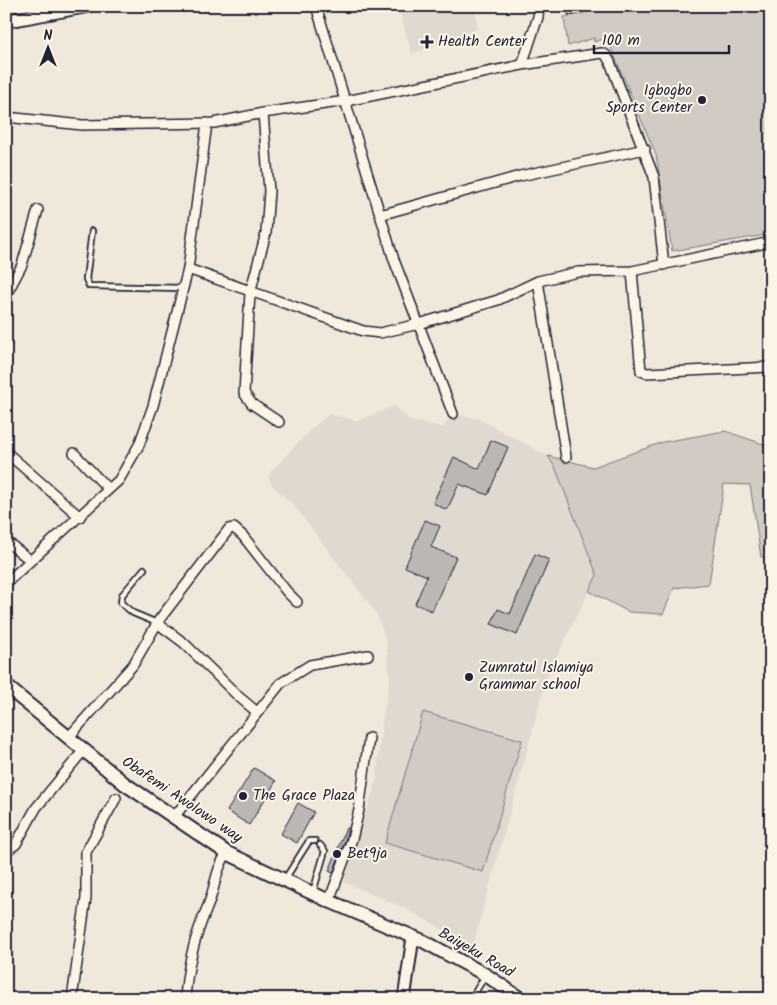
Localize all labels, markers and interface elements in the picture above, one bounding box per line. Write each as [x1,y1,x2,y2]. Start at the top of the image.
north arrow [22,22,72,72]
scale bar [594,22,730,54]
text: N [44,25,53,47]
text: 100 m [602,29,640,53]
place label: Health Center [438,30,528,54]
marker: Health Center [420,35,434,49]
place label: Igbogbo Sports Center [606,79,693,120]
marker: Igbogbo Sports Center [696,94,708,106]
place label: Zumratul Islamiya Grammar school [479,656,594,697]
marker: Zumratul Islamiya Grammar school [463,671,475,683]
street label: Obafemi Awolowo way [117,750,248,850]
place label: The Grace Plaza [253,784,355,808]
marker: The Grace Plaza [237,790,249,802]
place label: Bet9ja [347,842,387,866]
marker: Bet9ja [331,848,343,860]
street label: Baiyeku Road [433,922,519,985]

